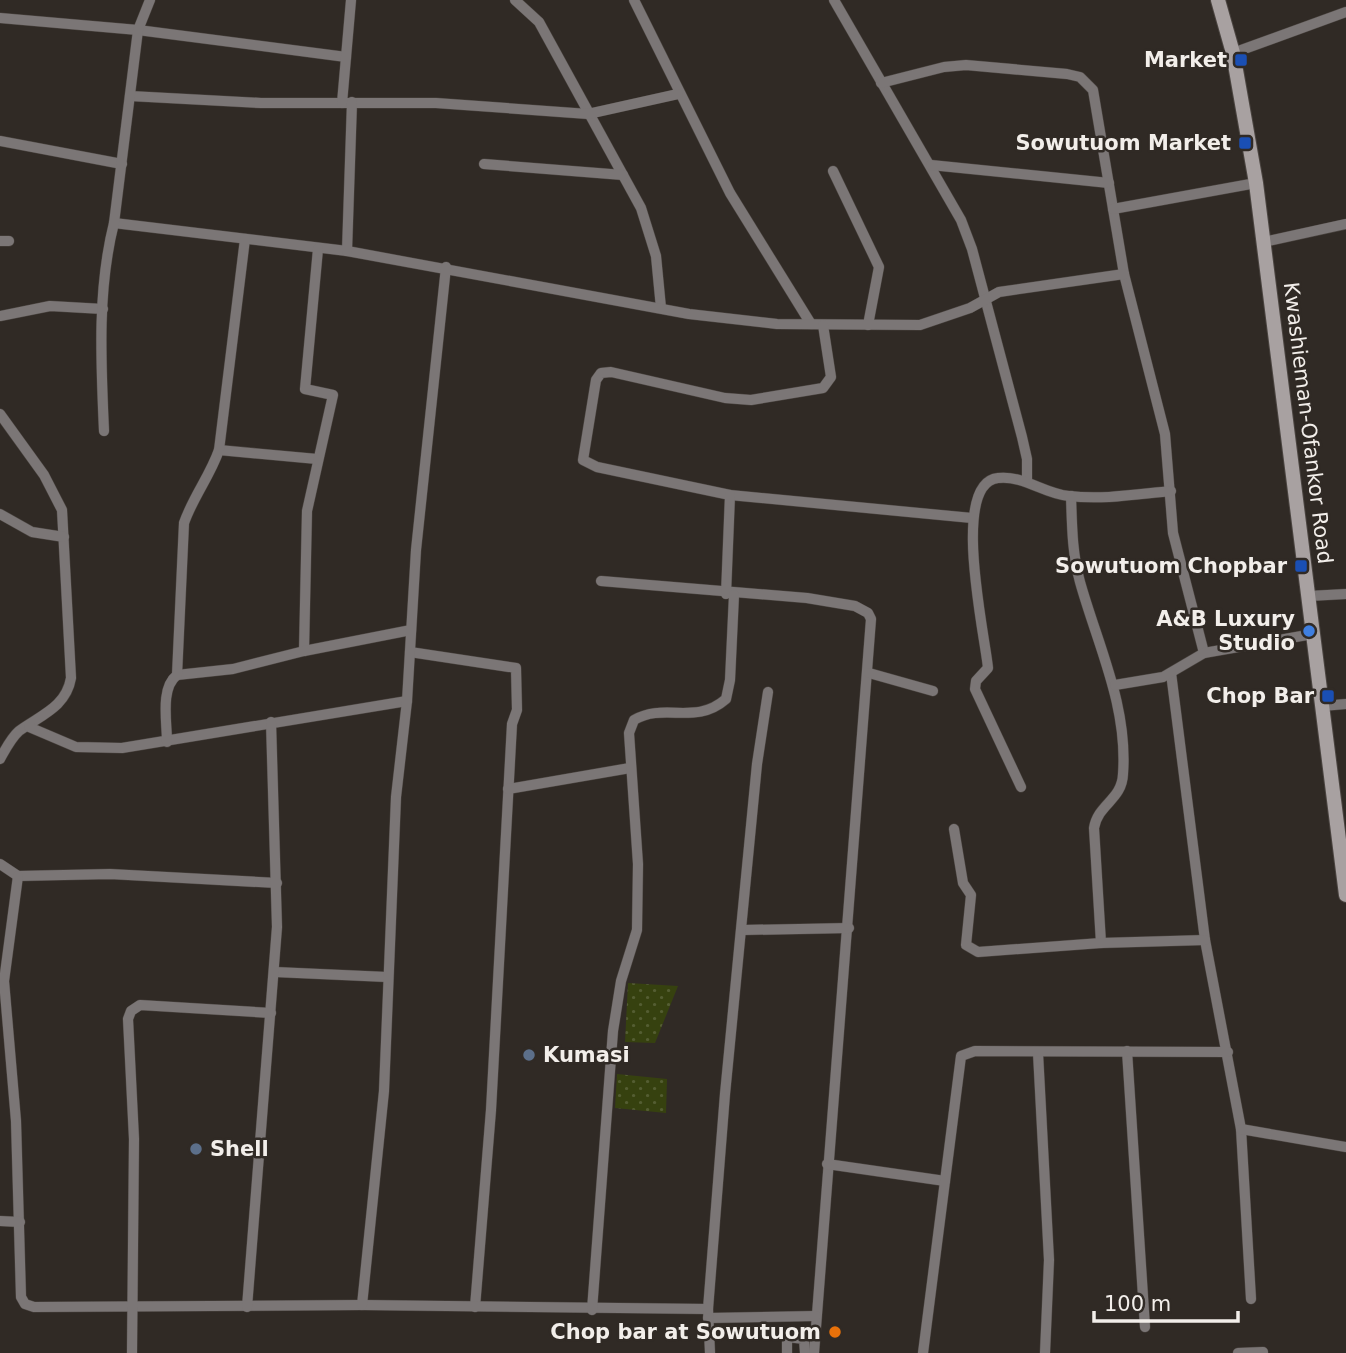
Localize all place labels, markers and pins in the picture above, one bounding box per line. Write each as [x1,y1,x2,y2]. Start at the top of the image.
place label: Market [1144,48,1227,72]
marker: Market [1233,52,1249,68]
place label: Sowutuom Market [1015,131,1231,155]
marker: Sowutuom Market [1237,135,1253,151]
place label: Sowutuom Chopbar [1055,554,1288,578]
marker: Sowutuom Chopbar [1293,558,1309,574]
place label: A&B Luxury Studio [1156,607,1295,655]
marker: A&B Luxury Studio [1301,623,1317,639]
place label: Chop Bar [1206,684,1315,708]
marker: Chop Bar [1320,688,1336,704]
place label: Kumasi [543,1043,630,1067]
marker: Kumasi [521,1047,537,1063]
place label: Shell [210,1137,269,1161]
marker: Shell [188,1141,204,1157]
place label: Chop bar at Sowutuom [550,1320,821,1344]
marker: Chop bar at Sowutuom [827,1324,843,1340]

